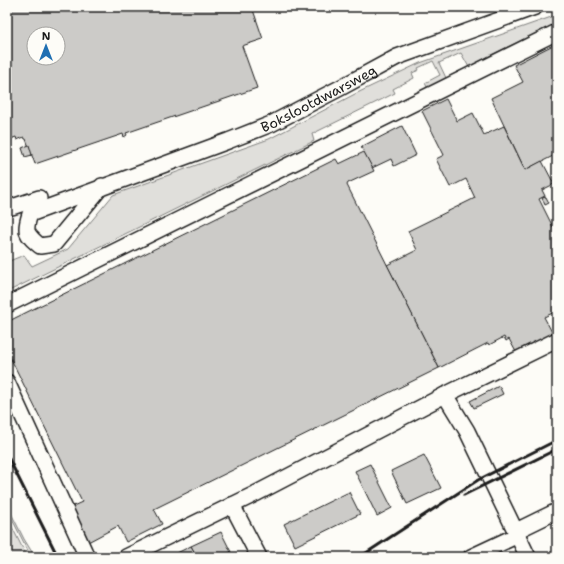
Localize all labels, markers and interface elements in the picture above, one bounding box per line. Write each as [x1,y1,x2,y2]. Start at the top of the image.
north arrow [26,26,66,66]
text: N [42,29,51,44]
street label: Bokslootdwarsweg [258,61,379,136]

